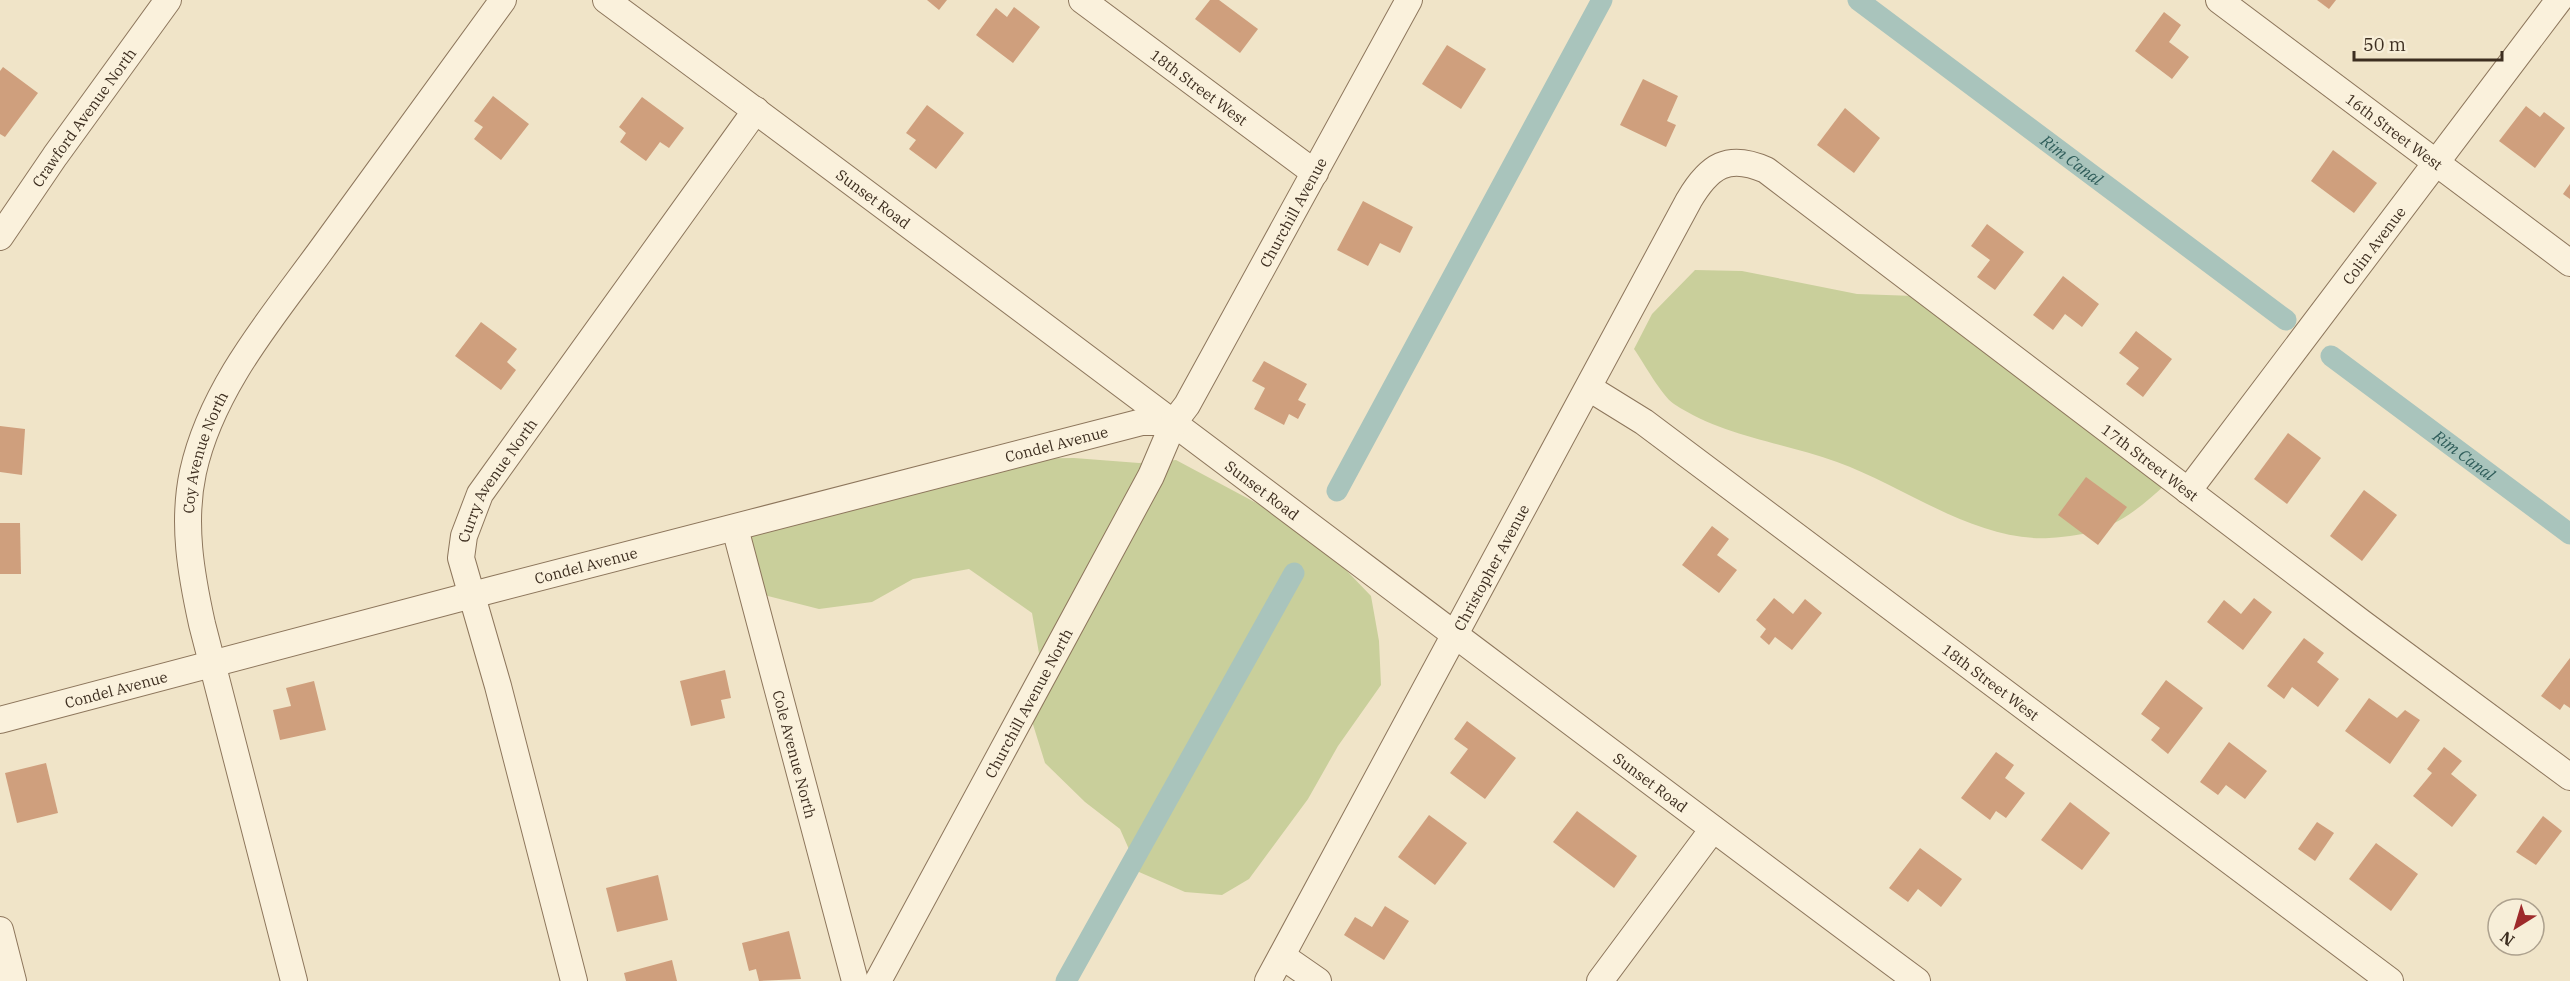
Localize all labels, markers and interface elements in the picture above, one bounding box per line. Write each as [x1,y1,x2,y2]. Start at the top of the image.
scale bar [2354,24,2502,62]
text: 50 m [2363,33,2406,56]
street label: Crawford Avenue North [27,44,140,190]
street label: 18th Street West [1147,45,1252,129]
street label: 16th Street West [2342,89,2446,174]
water label: Rim Canal [2036,130,2107,190]
street label: Churchill Avenue [1255,154,1330,270]
street label: Sunset Road [833,165,914,232]
street label: Colin Avenue [2338,202,2409,288]
street label: Coy Avenue North [179,388,232,514]
street label: Curry Avenue North [454,415,541,543]
street label: 17th Street West [2098,419,2202,505]
street label: Condel Avenue [1003,421,1110,466]
water label: Rim Canal [2428,425,2499,485]
street label: Sunset Road [1222,456,1303,524]
street label: Christopher Avenue [1449,501,1533,634]
street label: Condel Avenue [532,543,639,588]
street label: Churchill Avenue North [980,625,1076,781]
street label: 18th Street West [1939,639,2043,724]
street label: Condel Avenue [62,666,169,712]
street label: Cole Avenue North [769,688,821,820]
street label: Sunset Road [1610,748,1692,816]
north arrow [2486,897,2546,957]
text: N [2496,927,2518,951]

